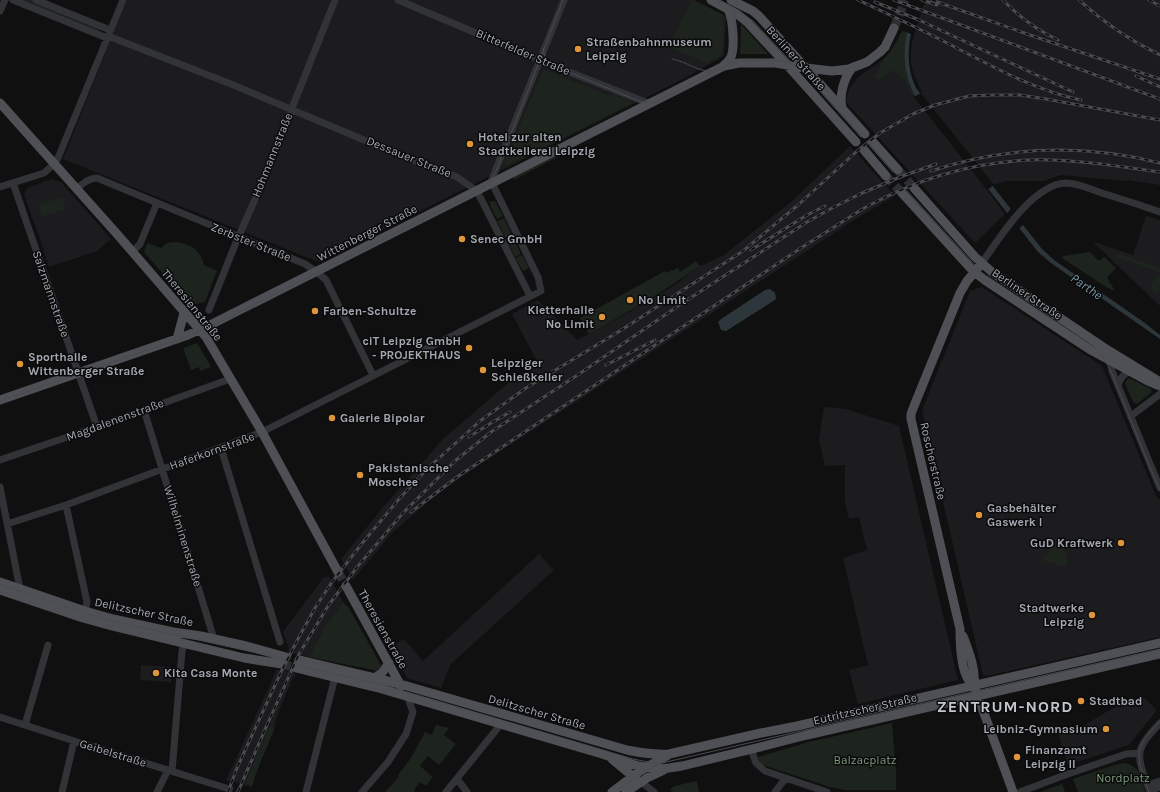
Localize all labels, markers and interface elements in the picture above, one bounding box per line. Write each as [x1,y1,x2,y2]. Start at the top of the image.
street label: Berliner Straße [763,23,829,93]
street label: Bitterfelder Straße [474,26,572,78]
place label: Straßenbahnmuseum Leipzig [586,35,712,63]
marker: Straßenbahnmuseum Leipzig [573,44,583,54]
street label: Hohmannstraße [249,111,295,199]
place label: Hotel zur alten Stadtkellerei Leipzig [478,130,595,158]
street label: Dessauer Straße [365,134,453,180]
marker: Hotel zur alten Stadtkellerei Leipzig [465,139,475,149]
street label: Wittenberger Straße [315,202,419,264]
street label: Zerbster Straße [209,220,293,264]
place label: Senec GmbH [470,232,543,246]
marker: Senec GmbH [457,234,467,244]
street label: Salzmannstraße [30,249,72,339]
street label: Berliner Straße [989,265,1065,323]
street label: Theresienstraße [159,266,225,344]
water label: Parthe [1068,270,1105,303]
place label: No Limit [638,293,687,307]
marker: No Limit [625,295,635,305]
place label: Kletterhalle No Limit [527,303,594,331]
place label: Farben-Schultze [323,304,416,318]
marker: Farben-Schultze [310,306,320,316]
marker: Kletterhalle No Limit [597,312,607,322]
place label: ciT Leipzig GmbH - PROJEKTHAUS [363,334,461,362]
marker: ciT Leipzig GmbH - PROJEKTHAUS [464,343,474,353]
place label: Sporthalle Wittenberger Straße [28,350,144,378]
place label: Leipziger Schießkeller [491,356,563,384]
marker: Sporthalle Wittenberger Straße [15,359,25,369]
marker: Leipziger Schießkeller [478,365,488,375]
street label: Magdalenenstraße [64,396,166,444]
place label: Galerie Bipolar [340,411,425,425]
marker: Galerie Bipolar [327,413,337,423]
street label: Roscherstraße [917,421,949,501]
street label: Haferkornstraße [168,429,256,473]
place label: Pakistanische Moschee [368,461,449,489]
marker: Pakistanische Moschee [355,470,365,480]
street label: Wilhelminenstraße [161,484,205,588]
place label: Gasbehälter Gaswerk I [987,501,1056,529]
marker: Gasbehälter Gaswerk I [974,510,984,520]
place label: GuD Kraftwerk [1030,536,1113,550]
marker: GuD Kraftwerk [1116,538,1126,548]
street label: Theresienstraße [355,587,411,671]
street label: Delitzscher Straße [93,595,195,629]
place label: Stadtwerke Leipzig [1019,601,1084,629]
marker: Stadtwerke Leipzig [1087,610,1097,620]
place label: Kita Casa Monte [164,666,257,680]
marker: Kita Casa Monte [151,668,161,678]
street label: Eutritzscher Straße [812,690,918,728]
street label: Delitzscher Straße [487,691,587,733]
place label: Stadtbad [1089,694,1142,708]
marker: Stadtbad [1076,696,1086,706]
district label: ZENTRUM-NORD [937,697,1073,716]
place label: Leibniz-Gymnasium [983,722,1098,736]
marker: Leibniz-Gymnasium [1101,724,1111,734]
street label: Geibelstraße [78,736,148,770]
place label: Finanzamt Leipzig II [1025,743,1087,771]
marker: Finanzamt Leipzig II [1012,752,1022,762]
park label: Balzacplatz [833,753,897,767]
park label: Nordplatz [1096,771,1150,785]

